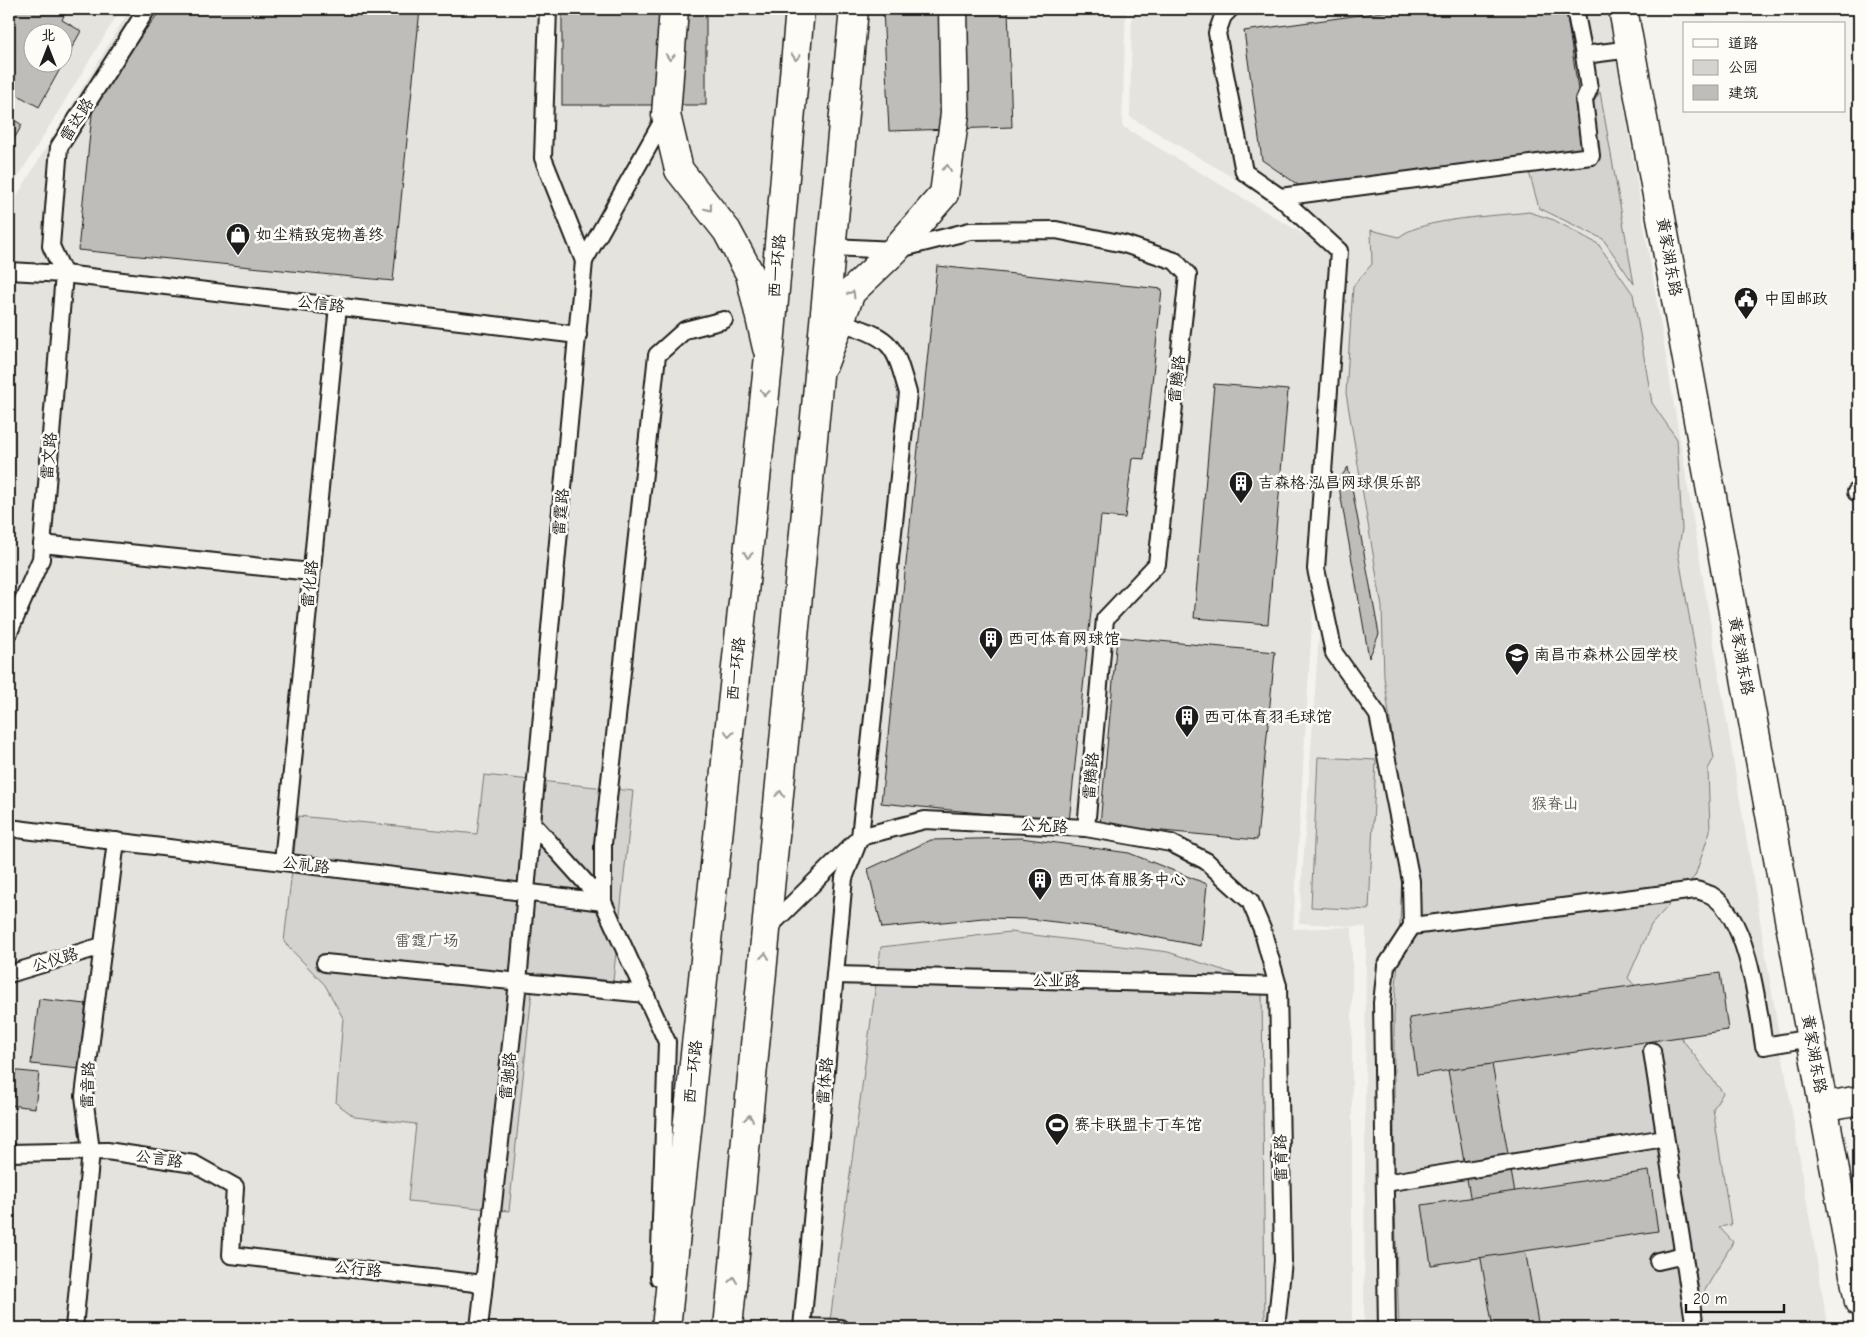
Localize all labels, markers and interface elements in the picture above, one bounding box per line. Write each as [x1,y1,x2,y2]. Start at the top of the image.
north arrow [22,22,72,72]
legend [1683,22,1846,112]
text: 北 [41,27,55,44]
text: 道路 [1728,34,1758,52]
one-way arrow [665,54,676,62]
one-way arrow [791,54,802,62]
text: 公园 [1728,58,1758,76]
text: 建筑 [1728,84,1758,102]
street label: 雷达路 [57,95,97,145]
one-way arrow [942,164,952,173]
one-way arrow [703,202,711,211]
street label: 黄家湖东路 [1653,216,1685,298]
shop icon: 如尘精致宠物善终 [225,222,251,256]
place label: 如尘精致宠物善终 [256,226,384,244]
street label: 西一环路 [765,233,789,299]
public building icon: 中国邮政 [1733,286,1759,320]
place label: 中国邮政 [1764,290,1828,308]
one-way arrow [845,291,855,300]
street label: 公信路 [296,292,346,316]
street label: 雷腾路 [1166,354,1188,404]
one-way arrow [760,390,771,398]
street label: 雷文路 [38,431,60,481]
building icon: 吉森格·泓昌网球俱乐部 [1228,470,1254,504]
place label: 吉森格·泓昌网球俱乐部 [1258,474,1421,492]
street label: 雷霆路 [550,487,572,537]
one-way arrow [743,551,754,559]
street label: 雷化路 [299,559,321,609]
street label: 黄家湖东路 [1725,615,1757,697]
building icon: 西可体育网球馆 [978,626,1004,660]
place label: 西可体育网球馆 [1008,630,1120,648]
street label: 西一环路 [724,636,748,702]
school or university icon: 南昌市森林公园学校 [1504,642,1530,676]
place label: 南昌市森林公园学校 [1534,646,1678,664]
building icon: 西可体育羽毛球馆 [1174,704,1200,738]
place label: 西可体育羽毛球馆 [1204,708,1332,726]
one-way arrow [724,730,735,738]
street label: 雷腾路 [1080,751,1102,801]
one-way arrow [774,790,785,798]
park label: 猴脊山 [1531,795,1579,813]
street label: 公允路 [1020,816,1068,836]
street label: 公礼路 [281,853,331,877]
building icon: 西可体育服务中心 [1027,867,1053,901]
place label: 西可体育服务中心 [1058,871,1186,889]
park label: 雷霆广场 [395,932,459,950]
street label: 公仪路 [29,944,81,976]
one-way arrow [759,952,770,960]
street label: 公业路 [1032,972,1080,990]
street label: 黄家湖东路 [1798,1013,1830,1095]
street label: 西一环路 [681,1039,705,1105]
street label: 雷驰路 [497,1051,519,1101]
street label: 雷体路 [814,1056,836,1106]
street label: 雷音路 [78,1061,98,1109]
sports icon: 赛卡联盟卡丁车馆 [1044,1112,1070,1146]
one-way arrow [743,1114,754,1122]
place label: 赛卡联盟卡丁车馆 [1074,1116,1202,1134]
street label: 雷育路 [1272,1134,1290,1182]
street label: 公言路 [134,1147,184,1171]
street label: 公行路 [333,1258,383,1280]
one-way arrow [727,1275,738,1283]
scale bar [1686,1282,1783,1314]
text: 20 m [1693,1290,1727,1308]

